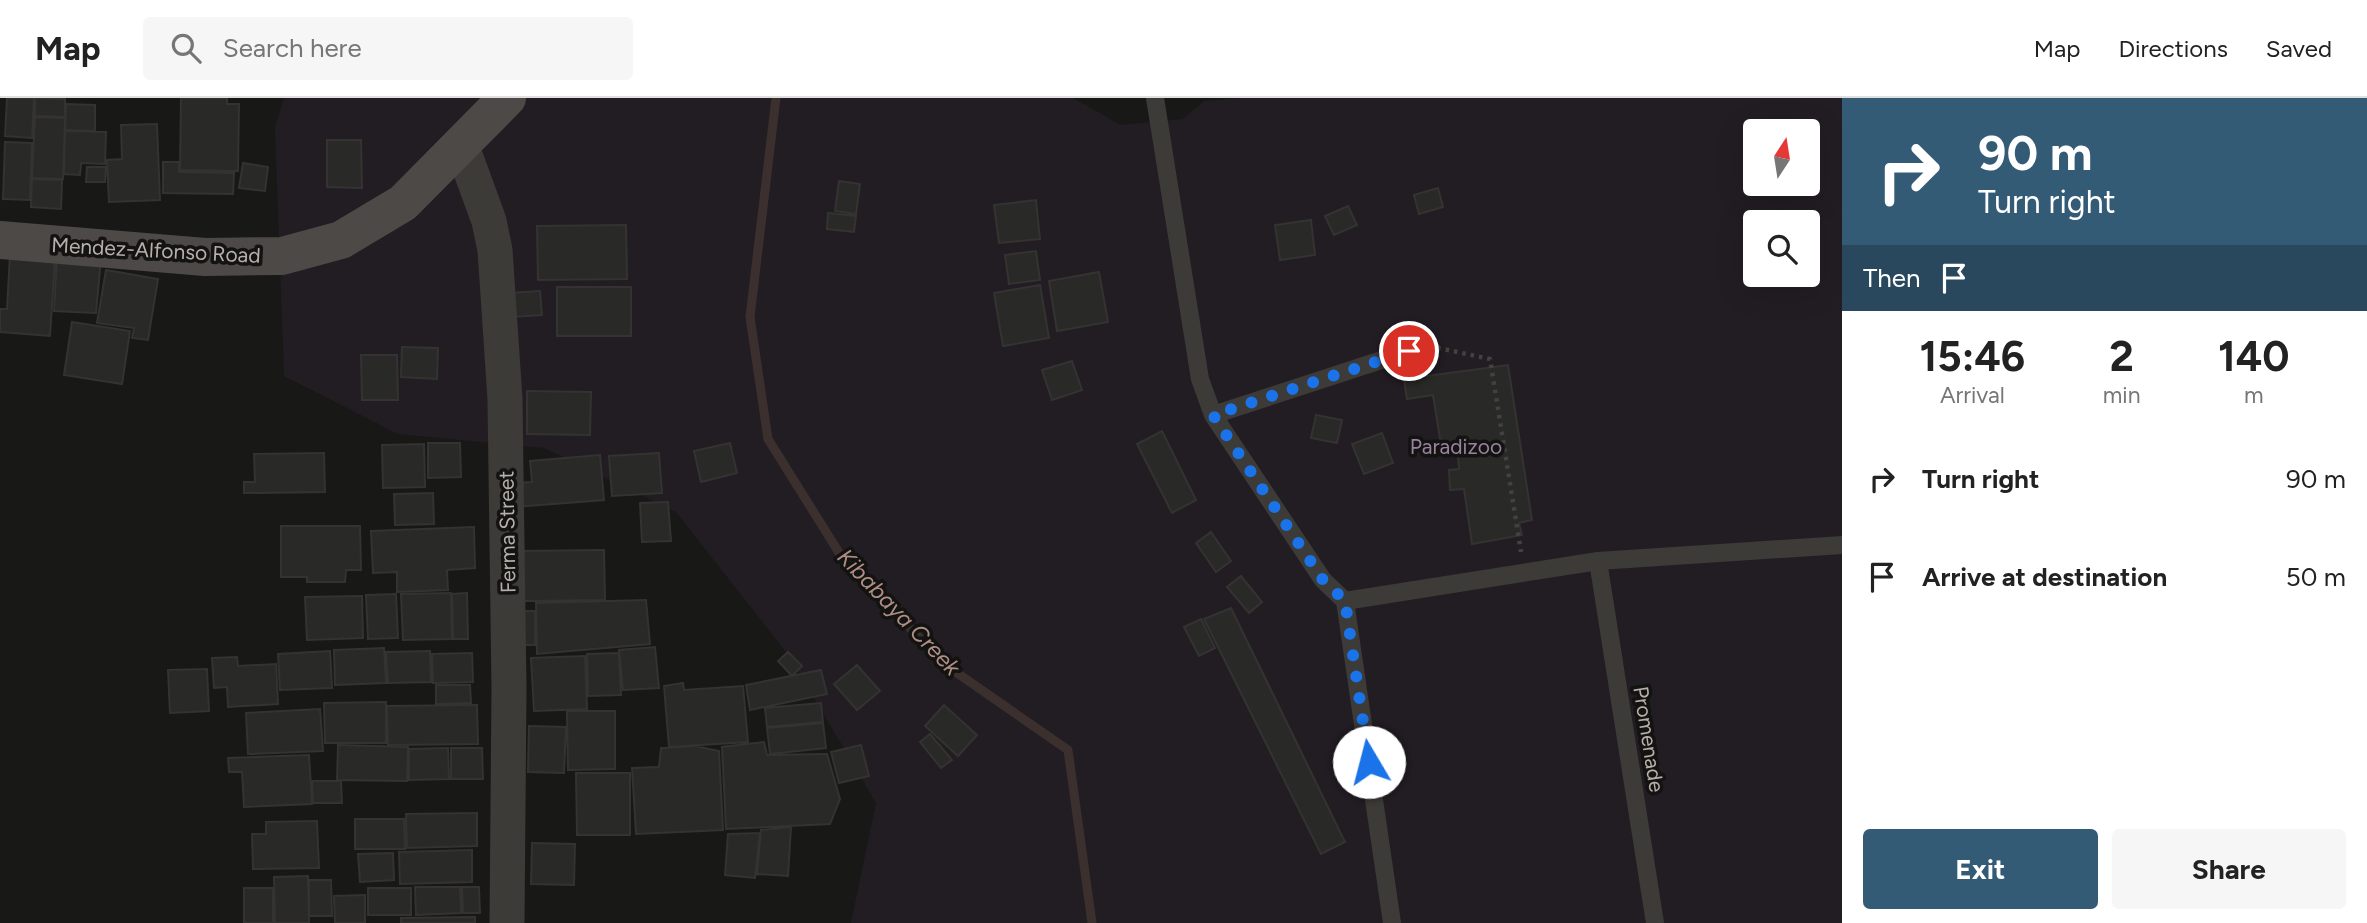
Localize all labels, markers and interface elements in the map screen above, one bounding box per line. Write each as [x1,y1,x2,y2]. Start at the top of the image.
search box [143,17,633,80]
text: Map [35,29,101,68]
icon: search [167,29,205,67]
text: Search here [223,32,362,64]
text: Map [2034,34,2080,63]
text: Directions [2118,34,2228,63]
text: Saved [2266,34,2332,63]
north arrow [1743,119,1820,196]
map controls [1743,119,1820,287]
text: 90 m [1978,123,2093,182]
icon: right [1863,126,1954,217]
text: Turn right [1978,183,2116,221]
button: search [1743,210,1820,287]
street label: Mendez-Alfonso Road [51,232,261,268]
icon: arrive [1935,259,1973,297]
text: Then [1863,262,1921,294]
pin [1379,321,1439,381]
text: 15:46 [1920,331,2025,382]
text: 2 [2109,331,2134,382]
text: 140 [2218,331,2290,382]
icon: arrive [1390,332,1428,370]
text: Arrival [1940,381,2005,409]
text: min [2103,381,2140,409]
text: m [2244,381,2264,409]
park label: Paradizoo [1410,434,1502,459]
icon: right [1863,460,1901,498]
text: Turn right [1922,463,2039,495]
text: 90 m [2286,463,2346,495]
street label: Ferma Street [493,471,521,593]
water label: Kibabaya Creek [832,543,967,682]
icon: arrive [1863,558,1901,596]
text: Arrive at destination [1922,561,2167,593]
text: 50 m [2286,561,2346,593]
street label: Promenade [1628,684,1670,794]
position arrow [1332,725,1406,799]
button: Exit [1863,829,2098,909]
button: Share [2112,829,2346,909]

